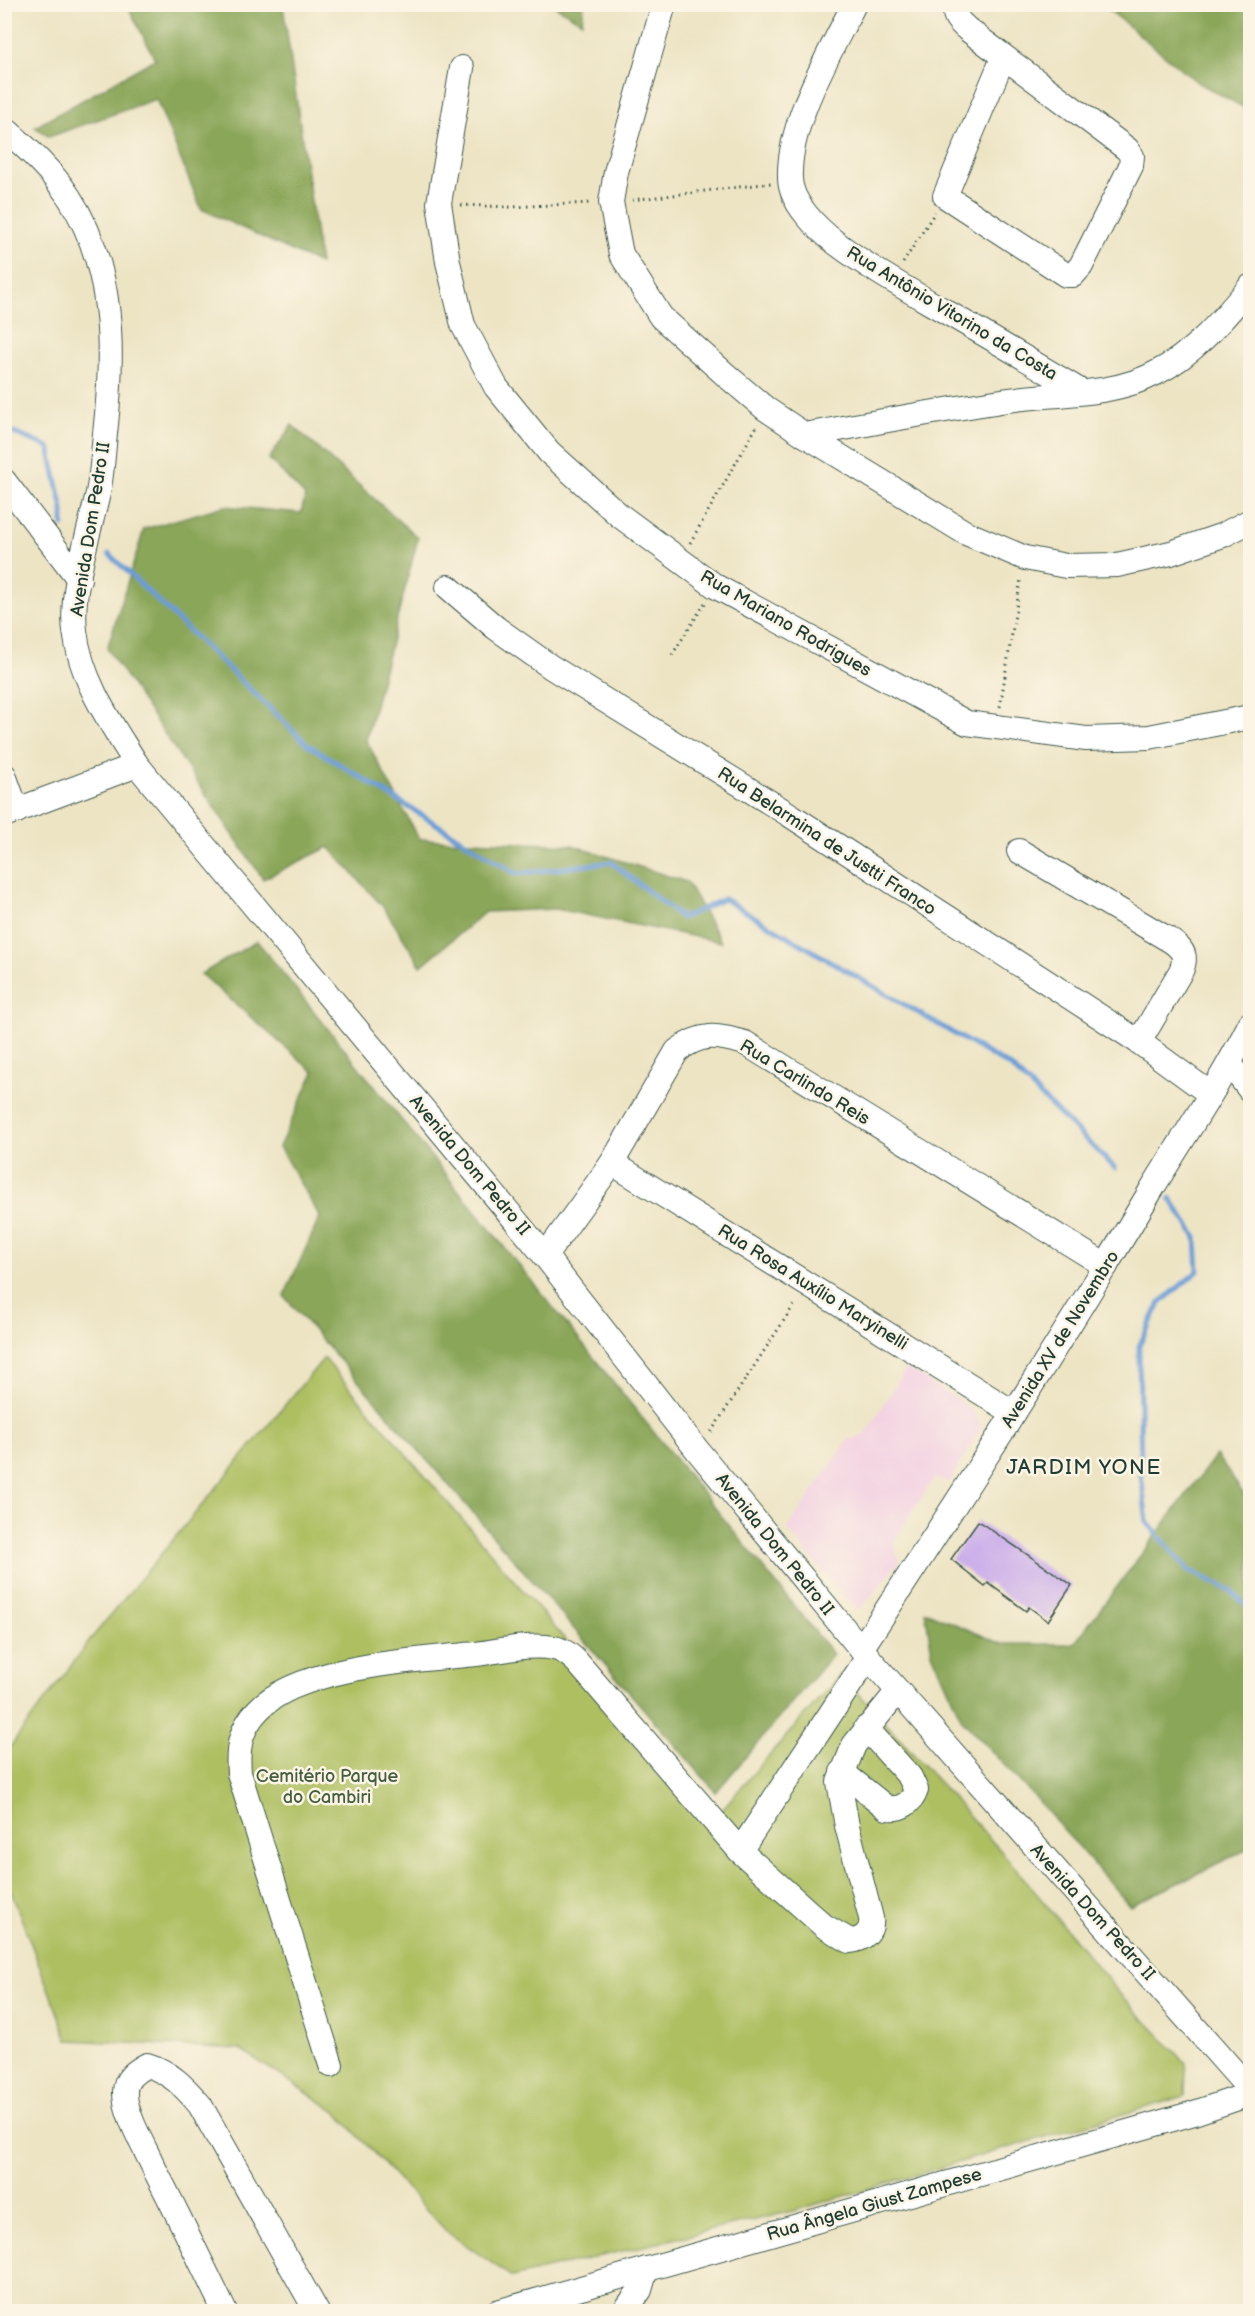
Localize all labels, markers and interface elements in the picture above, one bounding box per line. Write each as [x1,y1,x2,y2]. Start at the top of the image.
street label: Rua Antônio Vitorino da Costa [843,242,1061,385]
street label: Avenida Dom Pedro II [66,440,115,618]
street label: Rua Mariano Rodrigues [697,566,875,681]
street label: Rua Belarmina de Justti Franco [714,763,940,920]
street label: Rua Carlindo Reis [736,1035,874,1130]
street label: Avenida Dom Pedro II [405,1091,534,1240]
street label: Rua Rosa Auxílio Maryinelli [714,1220,912,1355]
street label: Avenida XV de Novembro [997,1247,1124,1432]
district label: JARDIM YONE [1006,1455,1162,1480]
street label: Avenida Dom Pedro II [711,1469,838,1619]
park label: Cemitério Parque do Cambiri [256,1766,398,1808]
street label: Avenida Dom Pedro II [1026,1840,1159,1985]
street label: Rua Ângela Giust Zampese [764,2162,984,2245]

